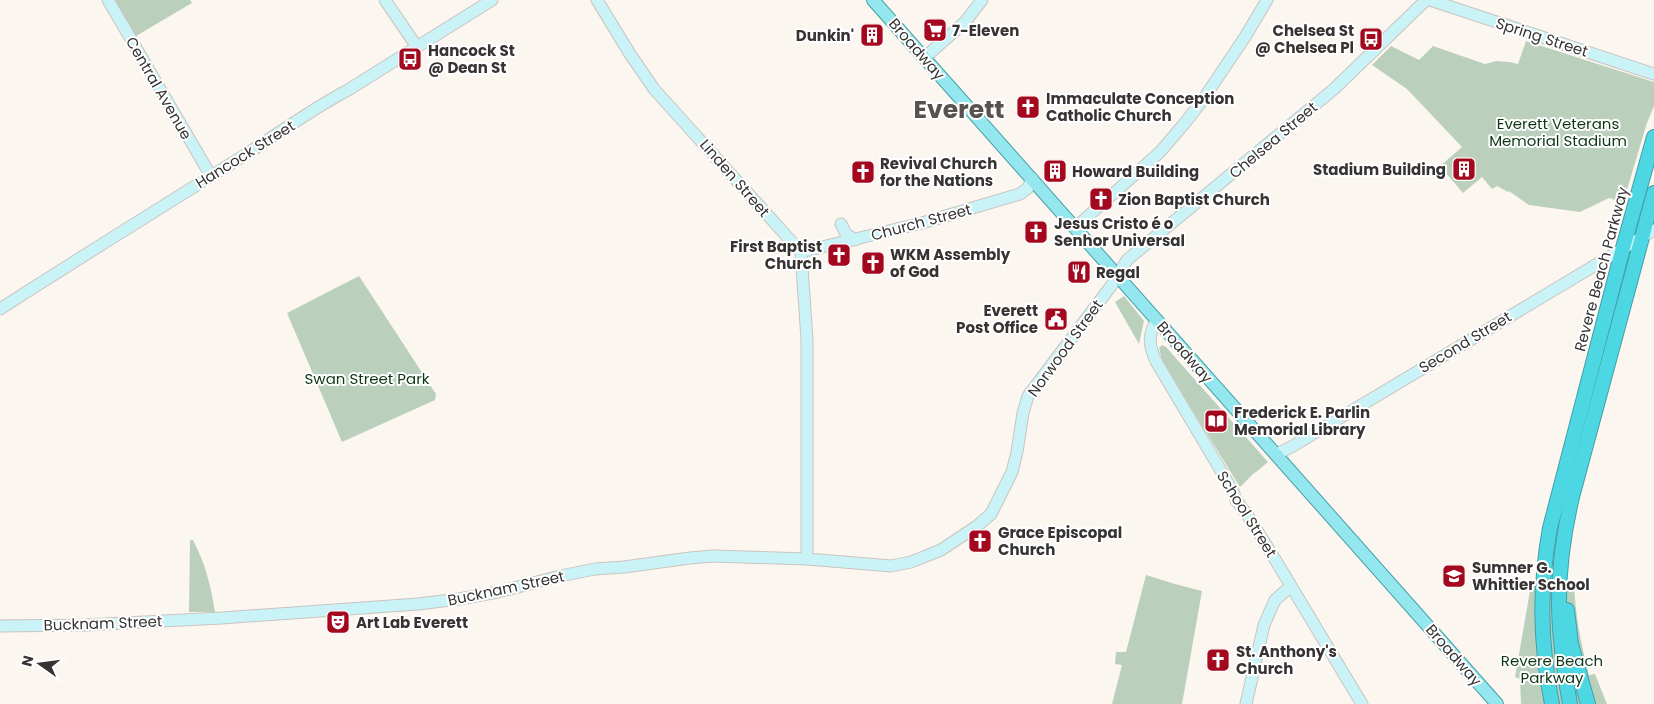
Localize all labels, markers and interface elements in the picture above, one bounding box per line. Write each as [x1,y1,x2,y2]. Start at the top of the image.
street label: Spring Street [1493,12,1591,62]
street label: Broadway [884,14,950,85]
supermarket icon: 7-Eleven [922,17,948,43]
place label: 7-Eleven [952,20,1019,41]
place label: Chelsea St @ Chelsea Pl [1255,20,1354,58]
building icon: Dunkin' [859,22,885,48]
place label: Dunkin' [796,25,854,46]
bus stop icon: Chelsea St @ Chelsea Pl [1358,26,1384,52]
street label: Central Avenue [121,33,197,143]
place label: Hancock St @ Dean St [428,40,515,78]
bus stop icon: Hancock St @ Dean St [397,46,423,72]
place label: Immaculate Conception Catholic Church [1046,88,1234,126]
district label: Everett [914,92,1004,127]
church icon: Immaculate Conception Catholic Church [1015,94,1041,120]
street label: Chelsea Street [1224,97,1322,183]
park label: Everett Veterans Memorial Stadium [1489,113,1627,151]
street label: Hancock Street [191,115,299,193]
street label: Linden Street [695,135,775,221]
place label: Revival Church for the Nations [880,153,997,191]
building icon: Stadium Building [1451,156,1477,182]
building icon: Howard Building [1042,158,1068,184]
church icon: Revival Church for the Nations [850,159,876,185]
place label: Stadium Building [1313,159,1446,180]
place label: Howard Building [1072,161,1199,182]
street label: Revere Beach Parkway [1569,184,1633,354]
church icon: Zion Baptist Church [1088,186,1114,212]
place label: Zion Baptist Church [1118,189,1270,210]
street label: Church Street [869,199,973,245]
place label: Jesus Cristo é o Senhor Universal [1054,213,1185,251]
church icon: Jesus Cristo é o Senhor Universal [1023,219,1049,245]
place label: First Baptist Church [730,236,822,274]
church icon: First Baptist Church [826,242,852,268]
place label: WKM Assembly of God [890,244,1011,282]
church icon: WKM Assembly of God [860,250,886,276]
restaurant icon: Regal [1066,259,1092,285]
place label: Regal [1096,262,1140,283]
street label: Norwood Street [1023,295,1107,401]
place label: Everett Post Office [956,300,1038,338]
public building icon: Everett Post Office [1043,306,1069,332]
street label: Second Street [1415,306,1515,378]
street label: Broadway [1152,317,1218,388]
park label: Swan Street Park [305,368,430,389]
place label: Frederick E. Parlin Memorial Library [1234,402,1370,440]
library icon: Frederick E. Parlin Memorial Library [1203,408,1229,434]
street label: School Street [1212,467,1282,561]
place label: Grace Episcopal Church [998,522,1122,560]
church icon: Grace Episcopal Church [967,528,993,554]
place label: Sumner G. Whittier School [1472,557,1590,595]
school or university icon: Sumner G. Whittier School [1441,563,1467,589]
street label: Bucknam Street [446,565,566,611]
theatre icon: Art Lab Everett [325,609,351,635]
street label: Bucknam Street [43,610,163,636]
place label: Art Lab Everett [356,612,468,633]
street label: Broadway [1421,620,1487,691]
north arrow [15,639,65,689]
place label: St. Anthony's Church [1236,641,1337,679]
church icon: St. Anthony's Church [1205,647,1231,673]
park label: Revere Beach Parkway [1501,650,1603,688]
text: N [16,653,38,668]

